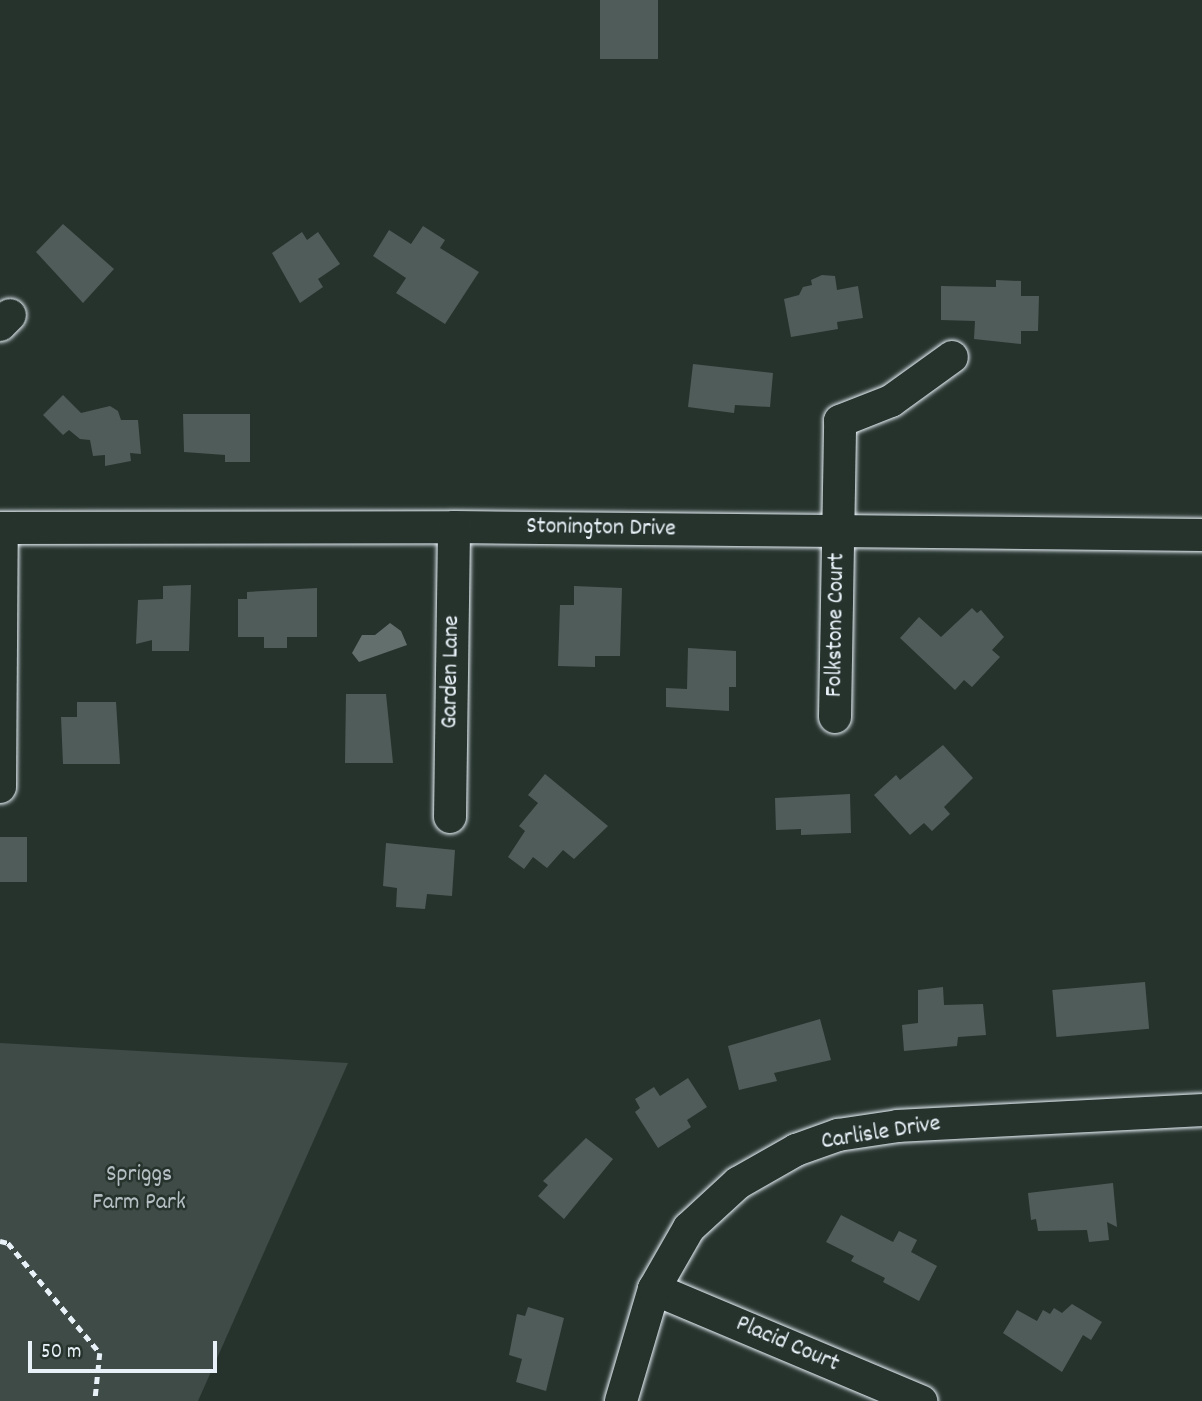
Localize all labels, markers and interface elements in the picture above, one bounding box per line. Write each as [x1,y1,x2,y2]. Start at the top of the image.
street label: Stonington Drive [526,513,676,545]
street label: Folkstone Court [821,553,853,697]
street label: Garden Lane [437,615,467,729]
street label: Carlisle Drive [819,1110,943,1158]
park label: Spriggs Farm Park [92,1162,186,1218]
street label: Placid Court [731,1310,843,1380]
scale bar [32,1328,220,1372]
text: 50 m [41,1338,81,1368]

